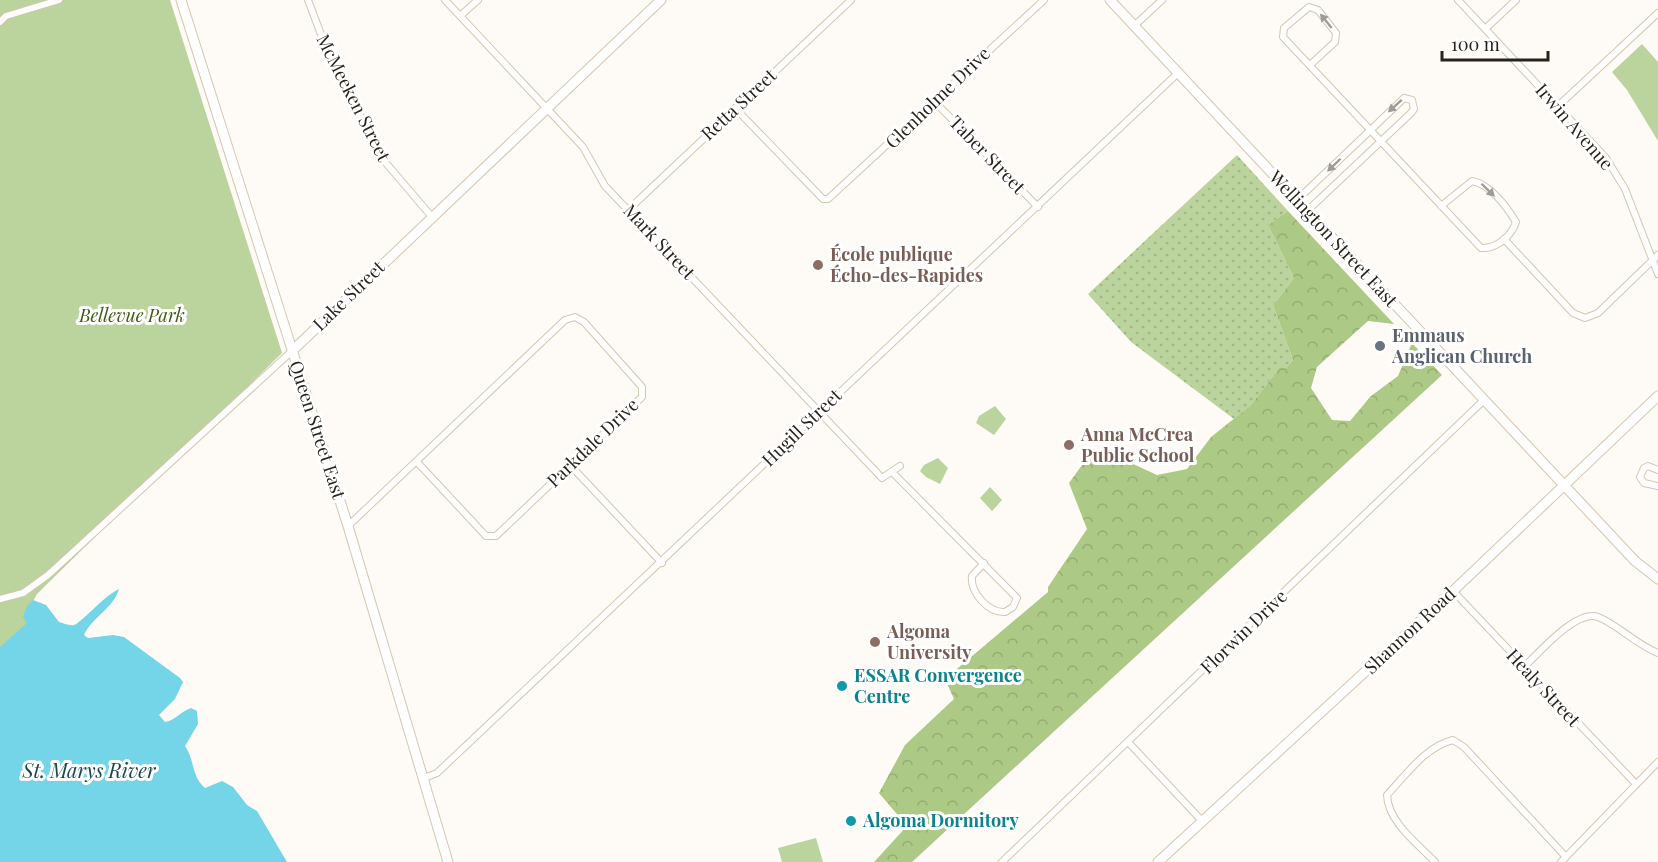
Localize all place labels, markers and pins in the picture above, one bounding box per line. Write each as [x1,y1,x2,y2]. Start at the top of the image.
place label: École publique Écho-des-Rapides [830,242,983,287]
marker: École publique Écho-des-Rapides [811,258,825,272]
place label: Emmaus Anglican Church [1391,323,1532,368]
marker: Emmaus Anglican Church [1373,339,1387,353]
place label: Anna McCrea Public School [1080,422,1195,467]
marker: Anna McCrea Public School [1062,438,1076,452]
place label: Algoma University [886,619,972,664]
marker: Algoma University [868,635,882,649]
place label: ESSAR Convergence Centre [854,663,1022,708]
marker: ESSAR Convergence Centre [835,679,849,693]
place label: Algoma Dormitory [862,808,1020,832]
marker: Algoma Dormitory [844,814,858,828]

